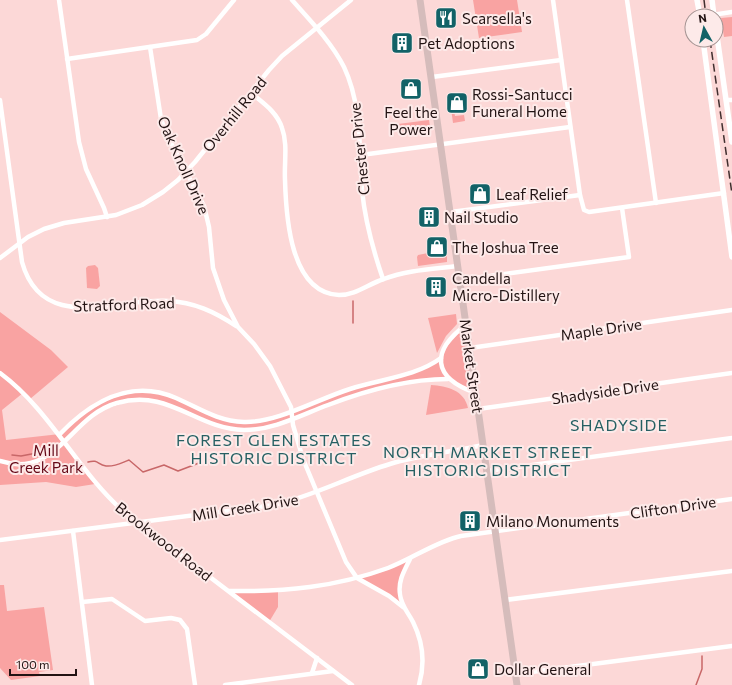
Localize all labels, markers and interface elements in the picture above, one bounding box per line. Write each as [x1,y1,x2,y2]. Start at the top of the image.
restaurant icon: Scarsella's [433,5,459,31]
north arrow [684,8,724,48]
place label: Scarsella's [462,9,532,27]
text: N [698,11,708,25]
building icon: Pet Adoptions [389,30,415,56]
place label: Pet Adoptions [418,34,515,52]
street label: Overhill Road [198,73,270,155]
shop icon: Feel the Power [398,76,424,102]
place label: Rossi-Santucci Funeral Home [472,85,573,120]
shop icon: Rossi-Santucci Funeral Home [444,90,470,116]
street label: Chester Drive [345,102,373,196]
place label: Feel the Power [384,103,438,138]
street label: Oak Knoll Drive [154,113,214,217]
shop icon: Leaf Relief [467,181,493,207]
place label: Leaf Relief [496,185,568,203]
building icon: Nail Studio [416,204,442,230]
place label: Nail Studio [444,208,518,226]
shop icon: The Joshua Tree [424,234,450,260]
place label: The Joshua Tree [452,238,559,256]
place label: Candella Micro-Distillery [452,269,560,304]
building icon: Candella Micro-Distillery [423,274,449,300]
street label: Stratford Road [73,293,175,315]
street label: Maple Drive [559,314,643,344]
street label: Market Street [456,318,488,414]
street label: Shadyside Drive [550,375,660,407]
district label: SHADYSIDE [570,415,668,434]
district label: FOREST GLEN ESTATES HISTORIC DISTRICT [176,430,372,467]
park label: Mill Creek Park [9,441,83,476]
district label: NORTH MARKET STREET HISTORIC DISTRICT [383,442,593,479]
street label: Mill Creek Drive [190,490,300,524]
street label: Clifton Drive [629,492,717,522]
street label: Brookwood Road [112,498,216,584]
building icon: Milano Monuments [457,508,483,534]
place label: Milano Monuments [486,512,619,530]
scale bar [10,651,76,677]
shop icon: Dollar General [465,656,491,682]
text: 100 m [16,657,50,671]
place label: Dollar General [494,660,591,678]

